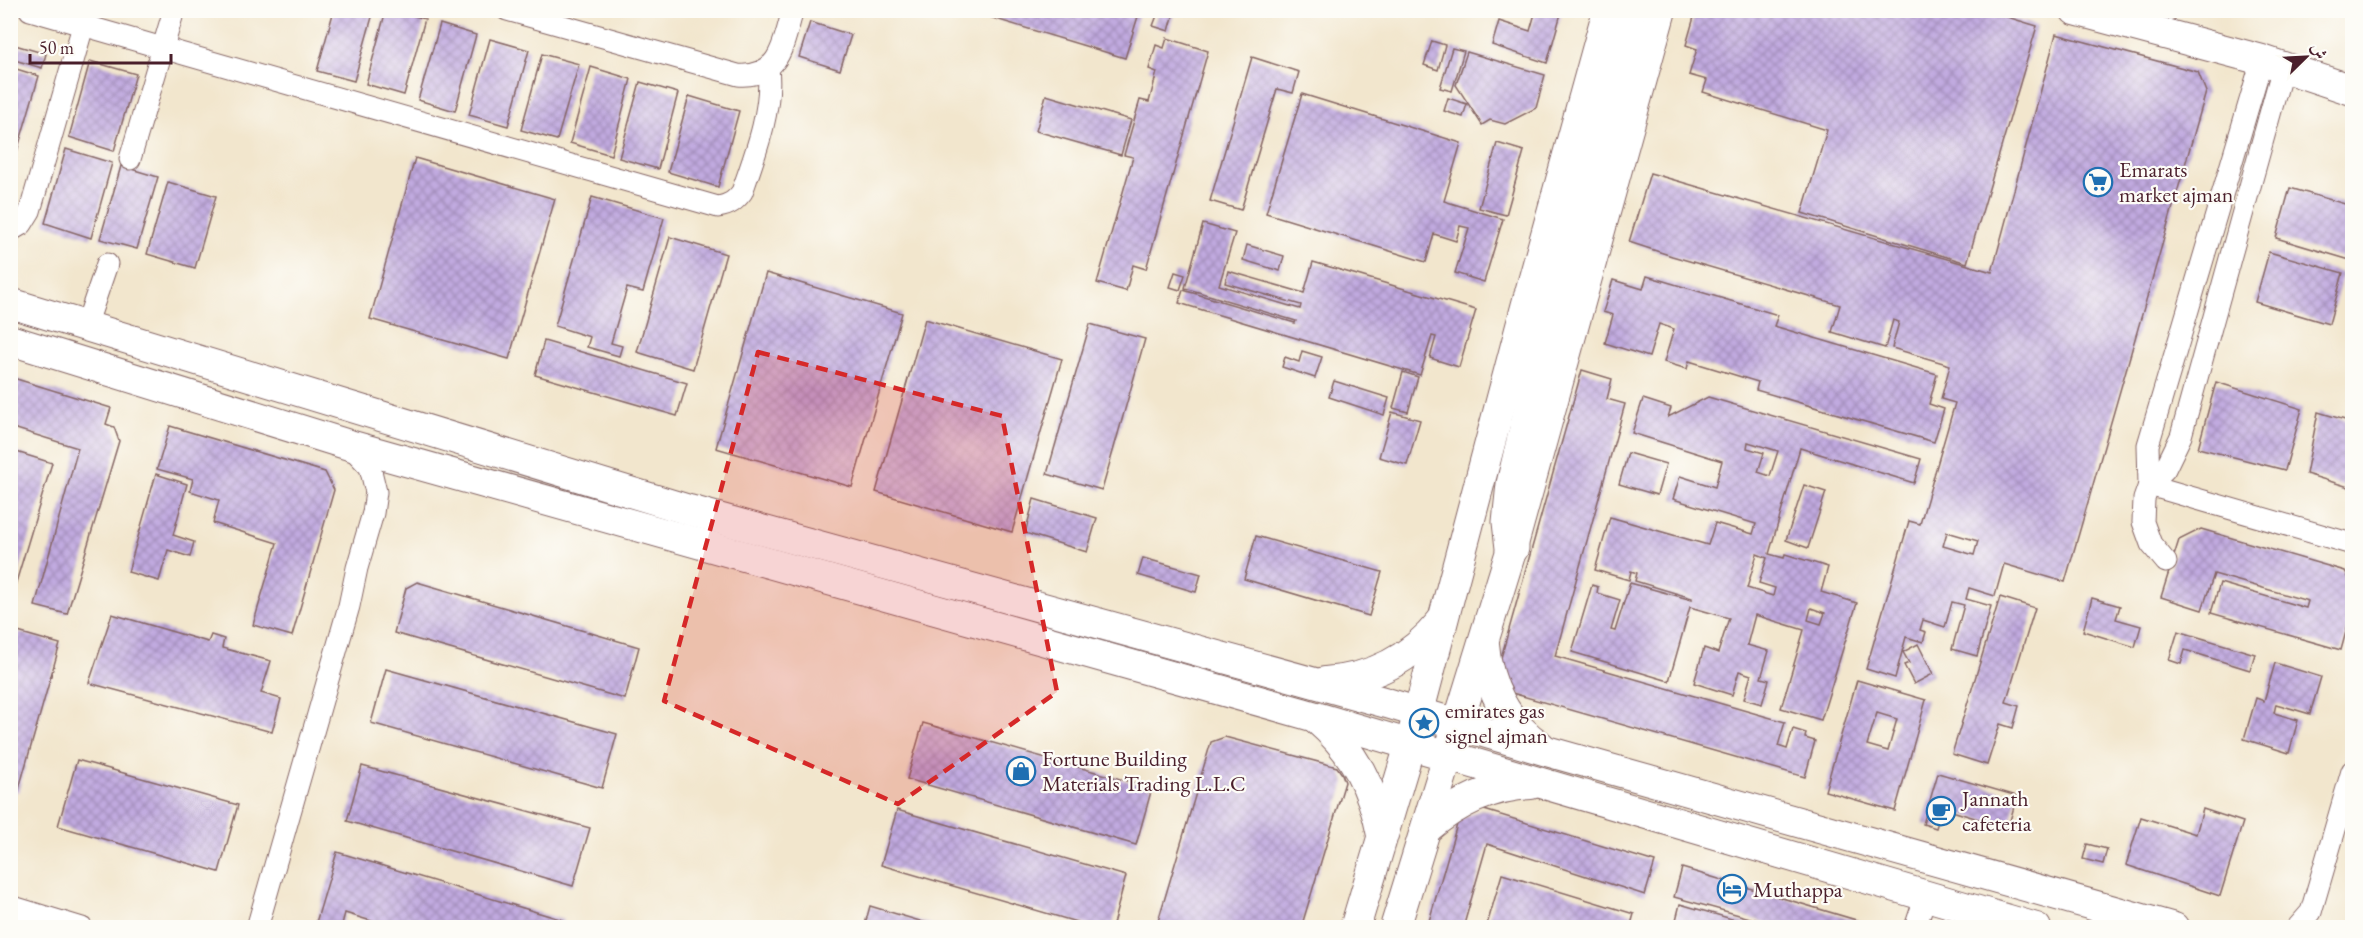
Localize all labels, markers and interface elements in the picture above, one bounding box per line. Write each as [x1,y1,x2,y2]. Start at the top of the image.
scale bar [30,27,171,65]
north arrow [2276,27,2336,87]
text: 50 m [39,36,74,59]
text: ش [2306,40,2332,63]
place label: Emarats market ajman [2119,155,2234,209]
supermarket icon: Emarats market ajman [2082,166,2114,198]
place label: emirates gas signel ajman [1445,696,1548,750]
place icon: emirates gas signel ajman [1408,707,1440,739]
place label: Fortune Building Materials Trading L.L.C [1042,744,1246,798]
shop icon: Fortune Building Materials Trading L.L.C [1005,755,1037,787]
place label: Jannath cafeteria [1960,784,2032,838]
cafe icon: Jannath cafeteria [1925,795,1957,827]
hotel icon: Muthappa [1716,873,1748,905]
place label: Muthappa [1753,875,1843,904]

